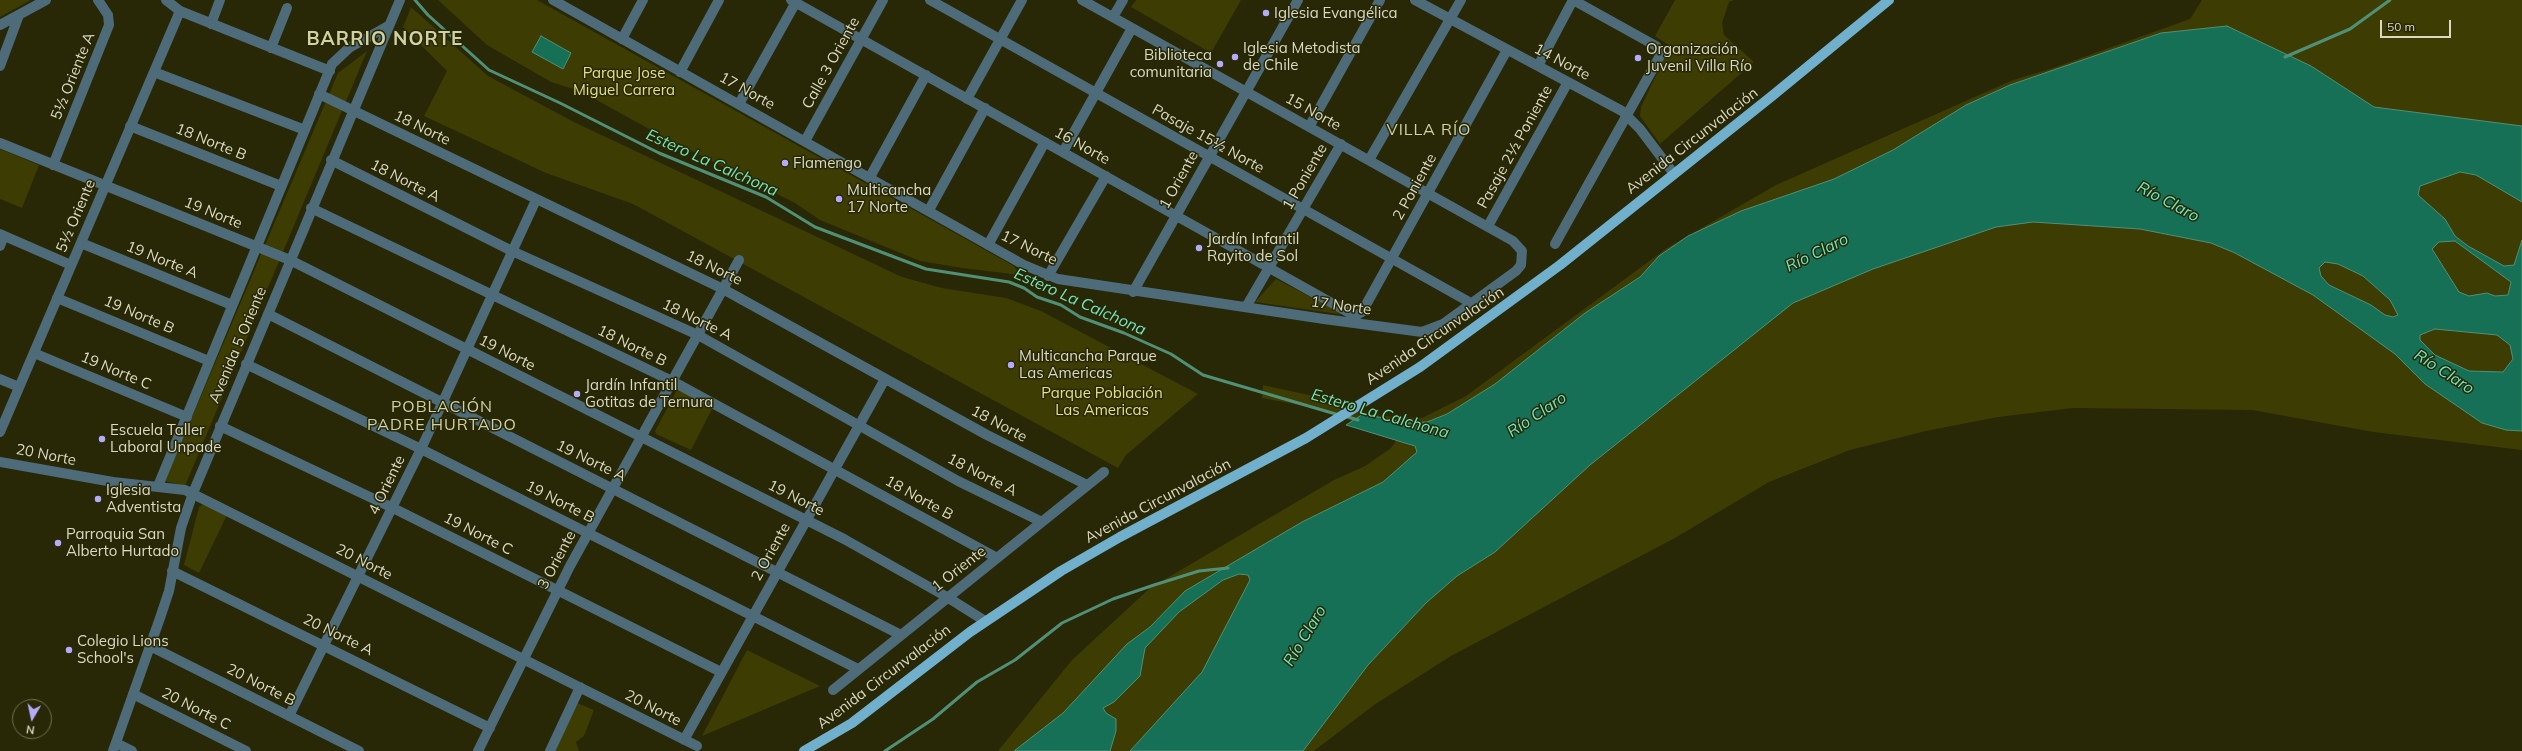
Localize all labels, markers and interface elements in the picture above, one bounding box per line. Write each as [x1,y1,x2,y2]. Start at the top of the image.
place label: Iglesia Evangélica [1274,4,1398,22]
marker: Iglesia Evangélica [1261,8,1271,18]
scale bar [2382,12,2453,38]
street label: Calle 3 Oriente [798,14,864,112]
text: 50 m [2387,19,2415,34]
district label: BARRIO NORTE [307,28,463,50]
street label: 5½ Oriente A [47,30,99,122]
place label: Iglesia Metodista de Chile [1243,39,1361,74]
street label: 14 Norte [1531,40,1593,84]
place label: Organización Juvenil Villa Río [1646,40,1752,75]
place label: Biblioteca comunitaria [1130,46,1212,81]
marker: Iglesia Metodista de Chile [1230,52,1240,62]
marker: Organización Juvenil Villa Río [1633,53,1643,63]
marker: Biblioteca comunitaria [1215,59,1225,69]
park label: Parque Jose Miguel Carrera [573,64,675,99]
street label: 17 Norte [716,68,778,114]
street label: Pasaje 2½ Poniente [1474,82,1556,212]
street label: Avenida Circunvalación [1622,84,1762,198]
street label: 15 Norte [1282,89,1344,135]
street label: Pasaje 15½ Norte [1149,101,1267,177]
street label: 18 Norte [391,107,453,149]
street label: 18 Norte B [173,120,249,164]
district label: VILLA RÍO [1387,120,1471,140]
street label: 16 Norte [1051,123,1113,169]
water label: Estero La Calchona [643,125,781,201]
street label: 1 Poniente [1279,141,1331,213]
street label: 1 Oriente [1156,148,1202,212]
street label: 2 Poniente [1389,150,1441,224]
place label: Flamengo [793,154,862,172]
street label: 18 Norte A [367,156,443,206]
marker: Flamengo [780,158,790,168]
street label: 5½ Oriente [52,177,100,255]
water label: Río Claro [2134,178,2202,226]
place label: Multicancha 17 Norte [847,181,931,216]
street label: 19 Norte [181,193,245,233]
marker: Multicancha 17 Norte [834,194,844,204]
street label: 17 Norte [998,227,1060,269]
place label: Jardín Infantil Rayito de Sol [1207,230,1299,265]
water label: Río Claro [1783,230,1851,276]
street label: 19 Norte A [123,237,201,283]
marker: Jardín Infantil Rayito de Sol [1194,243,1204,253]
street label: 18 Norte [683,247,745,289]
water label: Estero La Calchona [1011,264,1149,340]
street label: Avenida Circunvalación [1363,283,1507,389]
street label: Avenida 5 Oriente [205,284,271,406]
street label: 19 Norte B [101,292,177,338]
street label: 17 Norte [1310,293,1372,319]
street label: 18 Norte A [659,295,735,345]
street label: 18 Norte B [594,321,670,371]
street label: 19 Norte [476,331,538,375]
water label: Río Claro [2411,346,2477,398]
place label: Multicancha Parque Las Americas [1019,347,1157,382]
street label: 19 Norte C [78,348,154,394]
marker: Multicancha Parque Las Americas [1006,360,1016,370]
place label: Jardín Infantil Gotitas de Ternura [585,376,713,411]
park label: Parque Población Las Americas [1041,384,1163,419]
water label: Estero La Calchona [1309,385,1451,443]
water label: Río Claro [1504,388,1570,442]
marker: Jardín Infantil Gotitas de Ternura [572,389,582,399]
district label: POBLACIÓN PADRE HURTADO [367,397,517,435]
street label: 18 Norte [968,402,1030,446]
place label: Escuela Taller Laboral Unpade [110,421,221,456]
marker: Escuela Taller Laboral Unpade [97,434,107,444]
street label: 19 Norte A [553,436,629,486]
street label: 20 Norte [14,440,78,470]
street label: 18 Norte A [944,450,1020,500]
street label: 4 Oriente [365,452,409,518]
street label: Avenida Circunvalación [1082,455,1234,547]
street label: 18 Norte B [882,472,956,524]
street label: 19 Norte [765,476,827,520]
street label: 19 Norte B [523,477,597,527]
place label: Iglesia Adventista [106,481,181,516]
marker: Iglesia Adventista [93,494,103,504]
street label: 19 Norte C [440,509,516,559]
street label: 2 Oriente [748,520,794,584]
place label: Parroquia San Alberto Hurtado [66,525,179,560]
street label: 3 Oriente [534,528,580,592]
marker: Parroquia San Alberto Hurtado [53,538,63,548]
street label: 20 Norte [333,540,395,584]
street label: 1 Oriente [928,542,990,596]
water label: Río Claro [1279,602,1331,670]
street label: 20 Norte A [300,610,376,660]
street label: Avenida Circunvalación [814,621,954,733]
place label: Colegio Lions School's [77,632,169,667]
marker: Colegio Lions School's [64,645,74,655]
street label: 20 Norte B [224,660,298,710]
street label: 20 Norte C [158,684,234,734]
street label: 20 Norte [622,686,684,730]
north arrow [12,699,52,739]
text: N [25,722,35,737]

